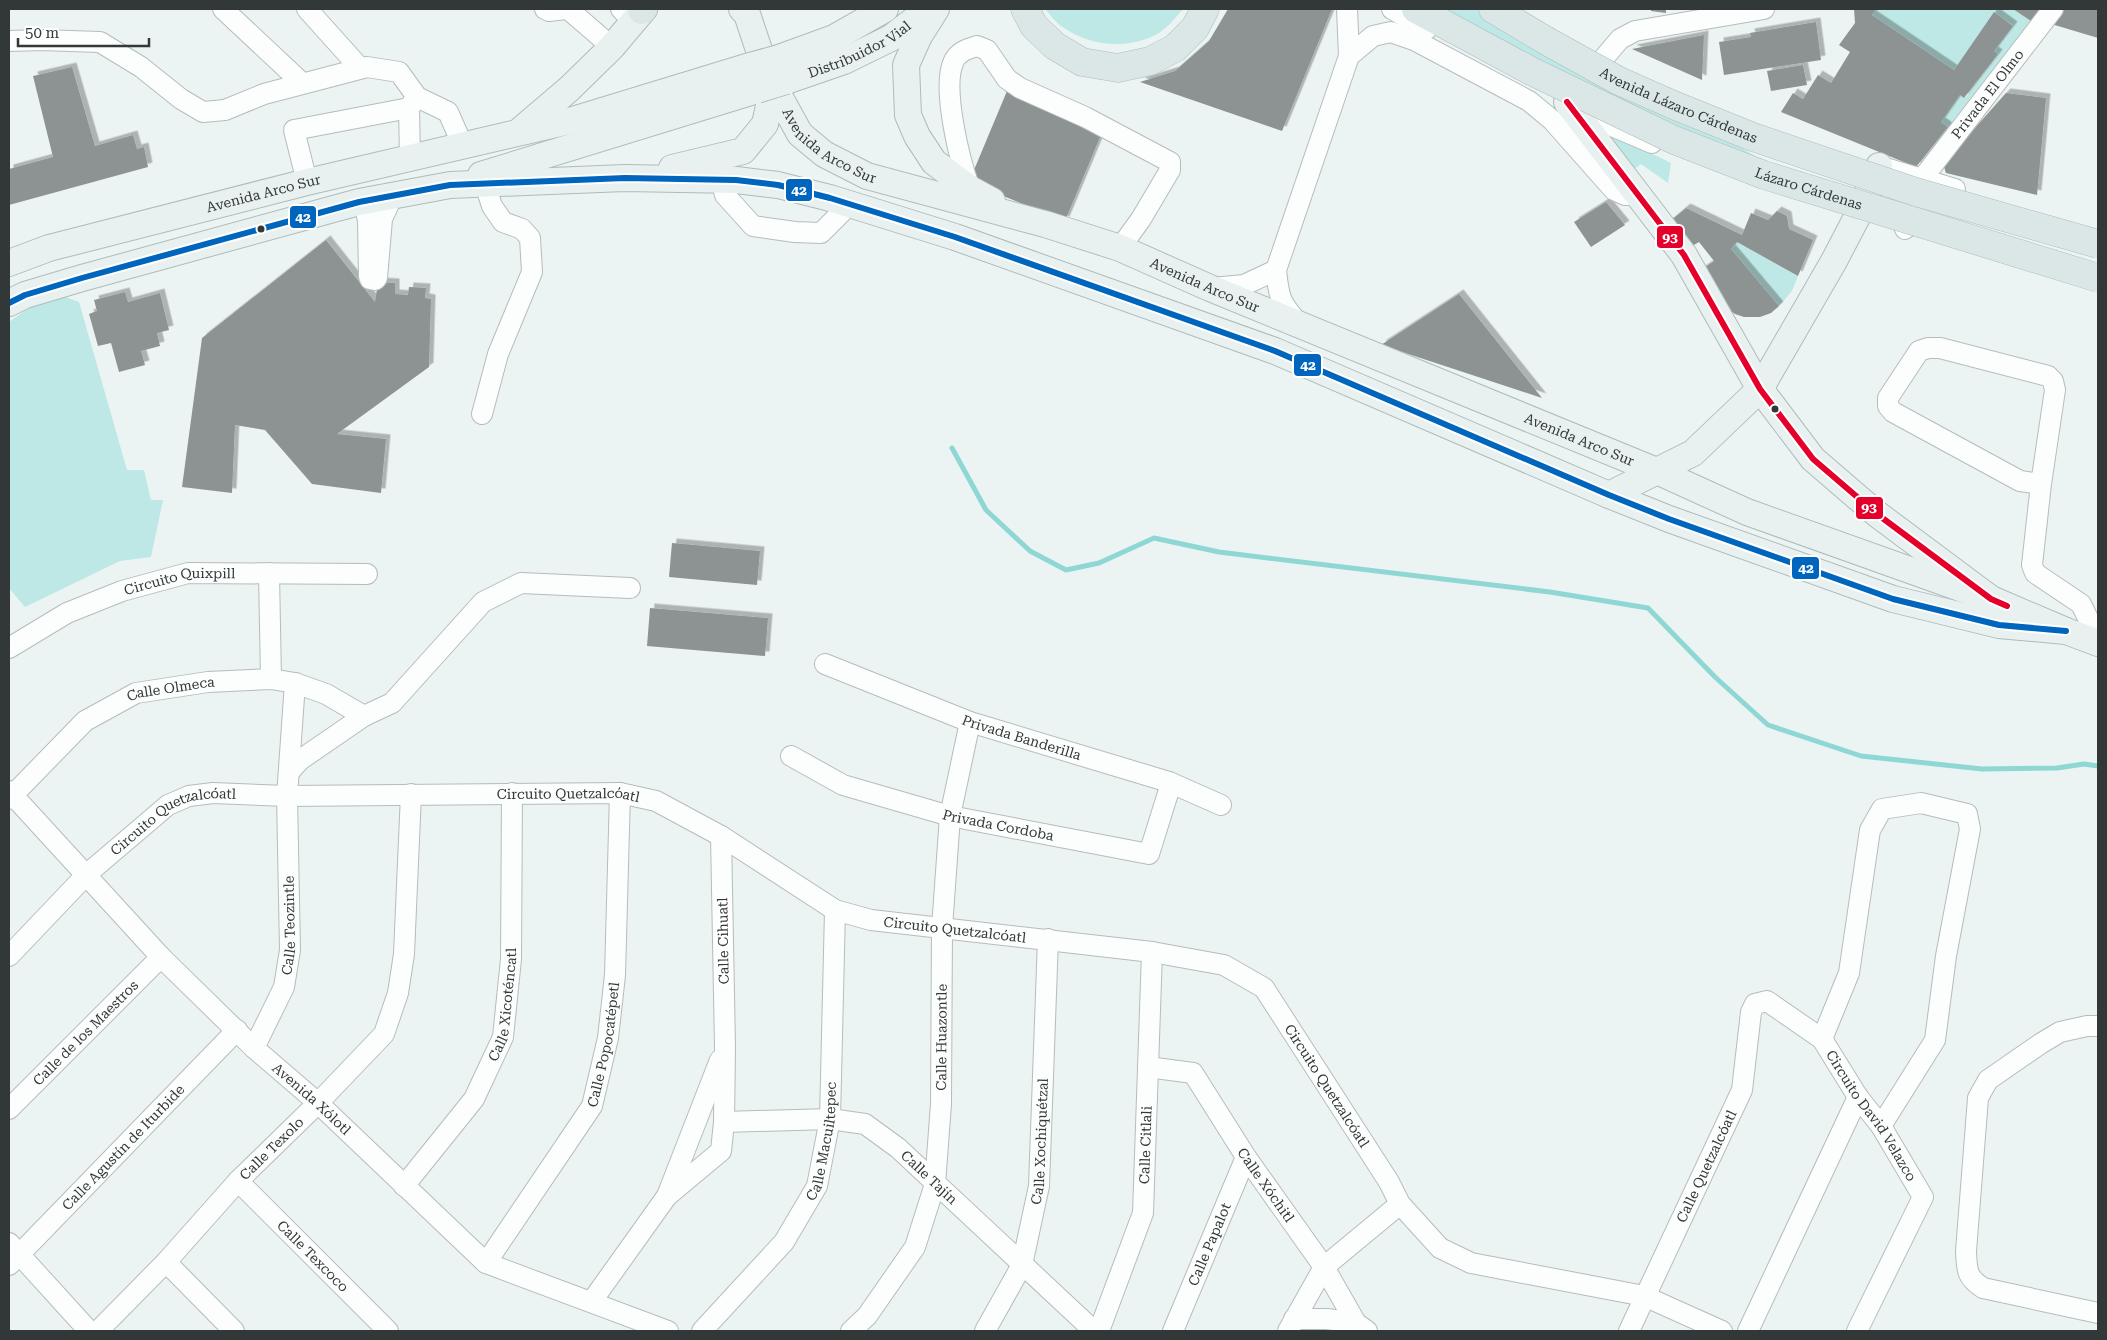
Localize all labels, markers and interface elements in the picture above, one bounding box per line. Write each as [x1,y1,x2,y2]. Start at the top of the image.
scale bar [18,15,149,47]
street label: Distribuidor Vial [806,17,914,81]
text: 50 m [25,24,60,42]
street label: Privada El Olmo [1948,46,2027,142]
street label: Avenida Lázaro Cárdenas [1597,64,1760,146]
street label: Avenida Arco Sur [779,105,878,186]
street label: Lázaro Cárdenas [1753,164,1865,213]
street label: Avenida Arco Sur [205,171,322,215]
line badge: 42 [785,178,813,202]
text: 42 [791,182,807,198]
line badge: 42 [289,205,317,229]
text: 42 [295,209,311,225]
unlabelled marker [256,224,266,234]
line badge: 93 [1656,225,1684,249]
text: 93 [1662,229,1678,245]
street label: Avenida Arco Sur [1148,254,1262,315]
line badge: 42 [1293,353,1322,377]
text: 42 [1300,357,1316,373]
unlabelled marker [1770,404,1780,414]
street label: Avenida Arco Sur [1522,410,1637,469]
line badge: 93 [1855,496,1884,520]
text: 93 [1861,499,1877,515]
line badge: 42 [1791,556,1820,580]
text: 42 [1798,560,1814,576]
street label: Circuito Quixpill [122,564,236,598]
street label: Calle Olmeca [124,674,215,705]
street label: Privada Banderilla [960,712,1083,763]
street label: Circuito Quetzalcóatl [107,785,237,859]
street label: Circuito Quetzalcóatl [497,785,642,805]
street label: Privada Cordoba [941,806,1056,844]
street label: Calle Teozintle [278,875,298,976]
street label: Calle Cihuatl [714,897,732,985]
street label: Circuito Quetzalcóatl [883,913,1028,946]
street label: Calle Xicoténcatl [485,947,519,1064]
street label: Calle de los Maestros [30,977,141,1088]
street label: Calle Popocatépetl [584,981,622,1109]
street label: Calle Huazontle [933,983,950,1091]
street label: Circuito Quetzalcóatl [1281,1021,1373,1151]
street label: Circuito David Velazco [1823,1047,1920,1184]
street label: Avenida Xólotl [269,1060,355,1138]
street label: Calle Xochiquétzal [1027,1077,1051,1206]
street label: Calle Agustín de Iturbide [59,1081,188,1213]
street label: Calle Macuiltepec [802,1081,839,1203]
street label: Calle Citlali [1136,1105,1155,1184]
street label: Calle Quetzalcóatl [1673,1107,1740,1225]
street label: Calle Texolo [236,1114,307,1183]
street label: Calle Xóchitl [1234,1145,1298,1226]
street label: Calle Tajín [898,1147,961,1207]
street label: Calle Papalot [1185,1200,1234,1288]
street label: Calle Texcoco [274,1217,352,1295]

